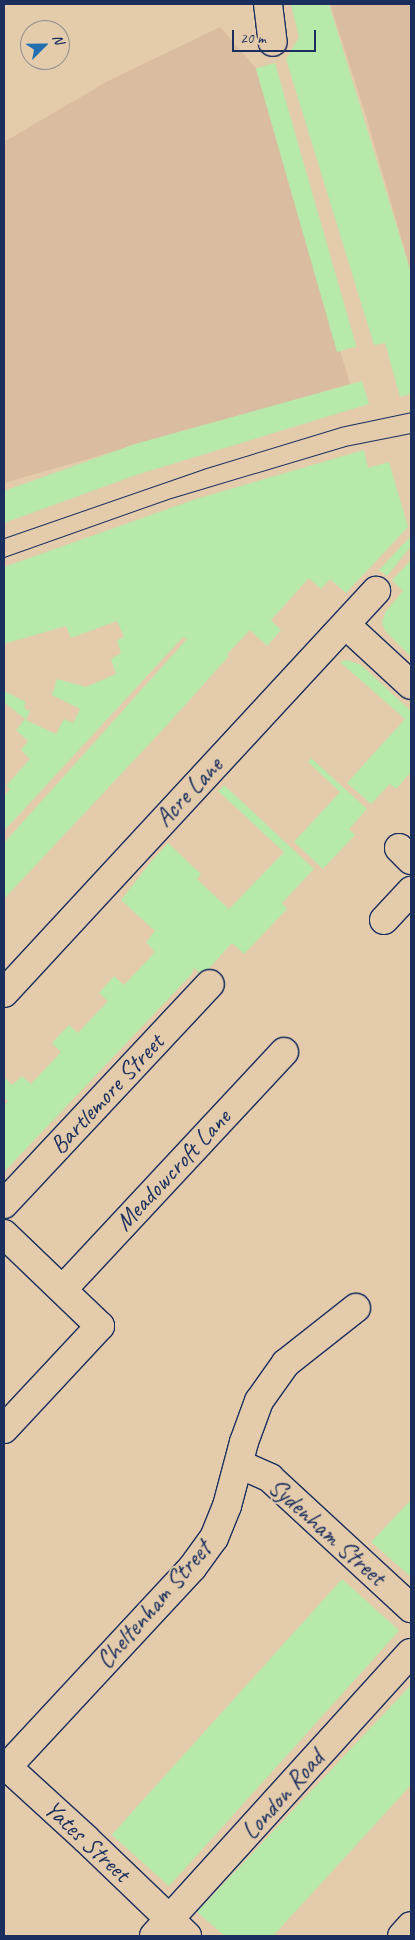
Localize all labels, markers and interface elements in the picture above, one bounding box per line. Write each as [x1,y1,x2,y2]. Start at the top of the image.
north arrow [20,20,70,70]
scale bar [235,20,319,52]
text: 20 m [240,29,266,48]
text: N [49,32,68,47]
street label: Acre Lane [149,750,229,834]
street label: Bartlemore Street [44,1027,170,1161]
street label: Meadowcroft Lane [109,1103,237,1237]
street label: Sydenham Street [262,1472,392,1592]
street label: Cheltenham Street [90,1535,218,1675]
street label: London Road [236,1745,330,1845]
street label: Yates Street [38,1793,136,1889]

